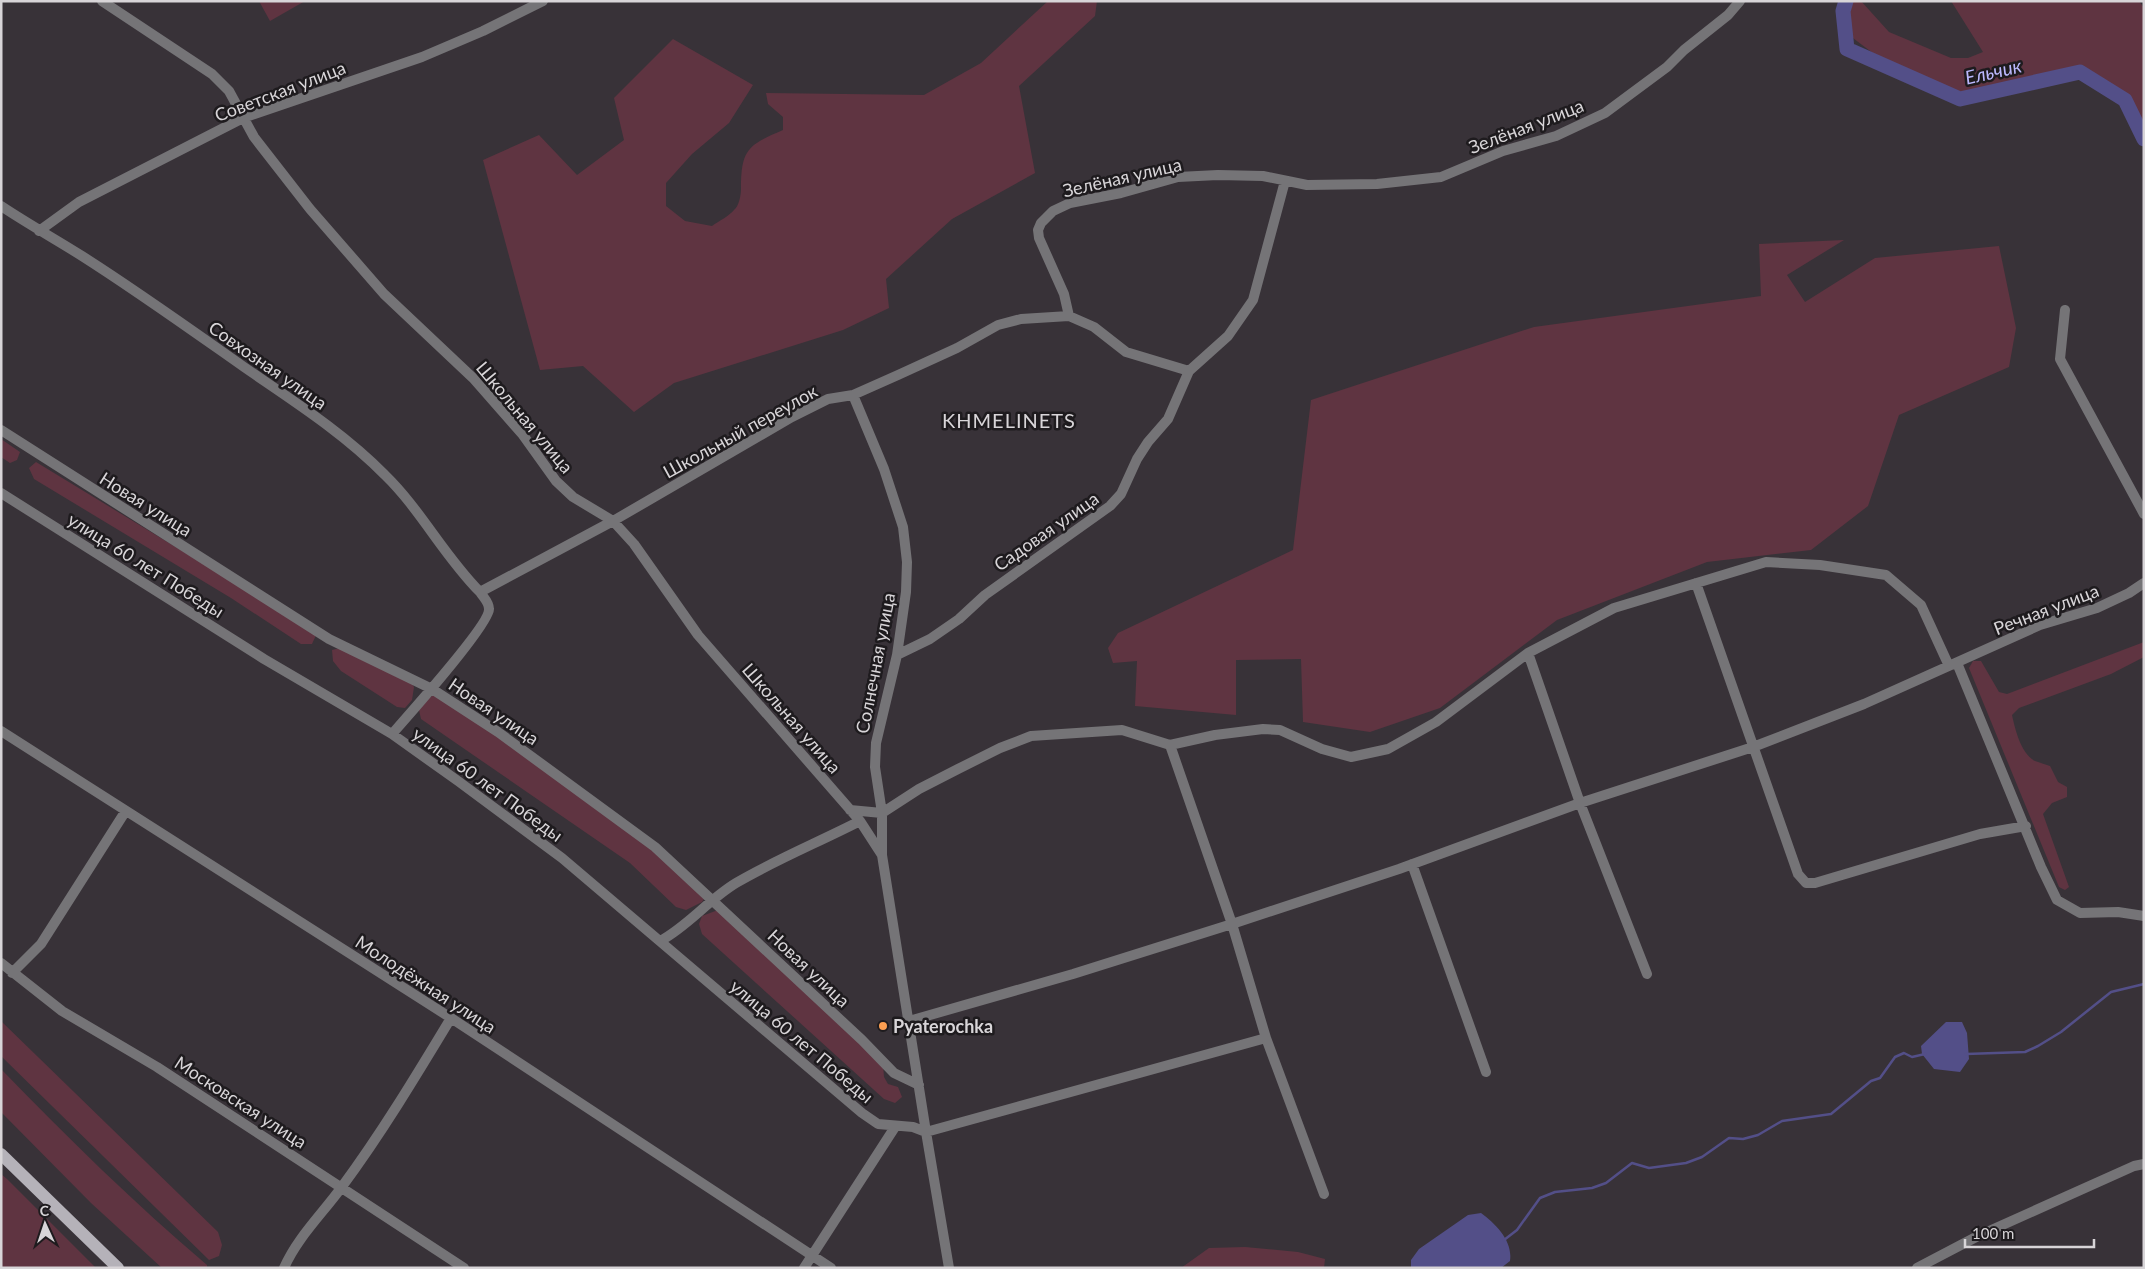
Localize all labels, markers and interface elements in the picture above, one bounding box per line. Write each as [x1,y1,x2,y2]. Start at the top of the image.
water label: Ельчик [1962,53,2024,89]
street label: Советская улица [211,56,349,126]
street label: Зелёная улица [1465,94,1587,158]
street label: Зелёная улица [1060,153,1184,201]
street label: Совхозная улица [205,316,331,414]
street label: Школьная улица [472,357,578,477]
street label: Школьный переулок [659,379,822,483]
district label: KHMELINETS [942,408,1076,432]
street label: Новая улица [96,467,196,541]
street label: Садовая улица [989,487,1103,575]
street label: улица 60 лет Победы [64,508,228,622]
street label: Речная улица [1990,579,2102,639]
street label: Солнечная улица [851,591,899,735]
street label: Школьная улица [738,658,846,778]
street label: Новая улица [445,673,543,749]
street label: улица 60 лет Победы [409,722,567,846]
street label: Новая улица [763,924,855,1012]
street label: Молодёжная улица [352,930,500,1038]
street label: улица 60 лет Победы [726,975,878,1107]
place label: Pyaterochka [893,1015,993,1037]
marker: Pyaterochka [877,1020,889,1032]
street label: Московская улица [171,1051,311,1153]
north arrow [20,1199,70,1249]
text: С [39,1202,50,1219]
scale bar [1965,1216,2094,1248]
text: 100 m [1972,1224,2014,1242]

